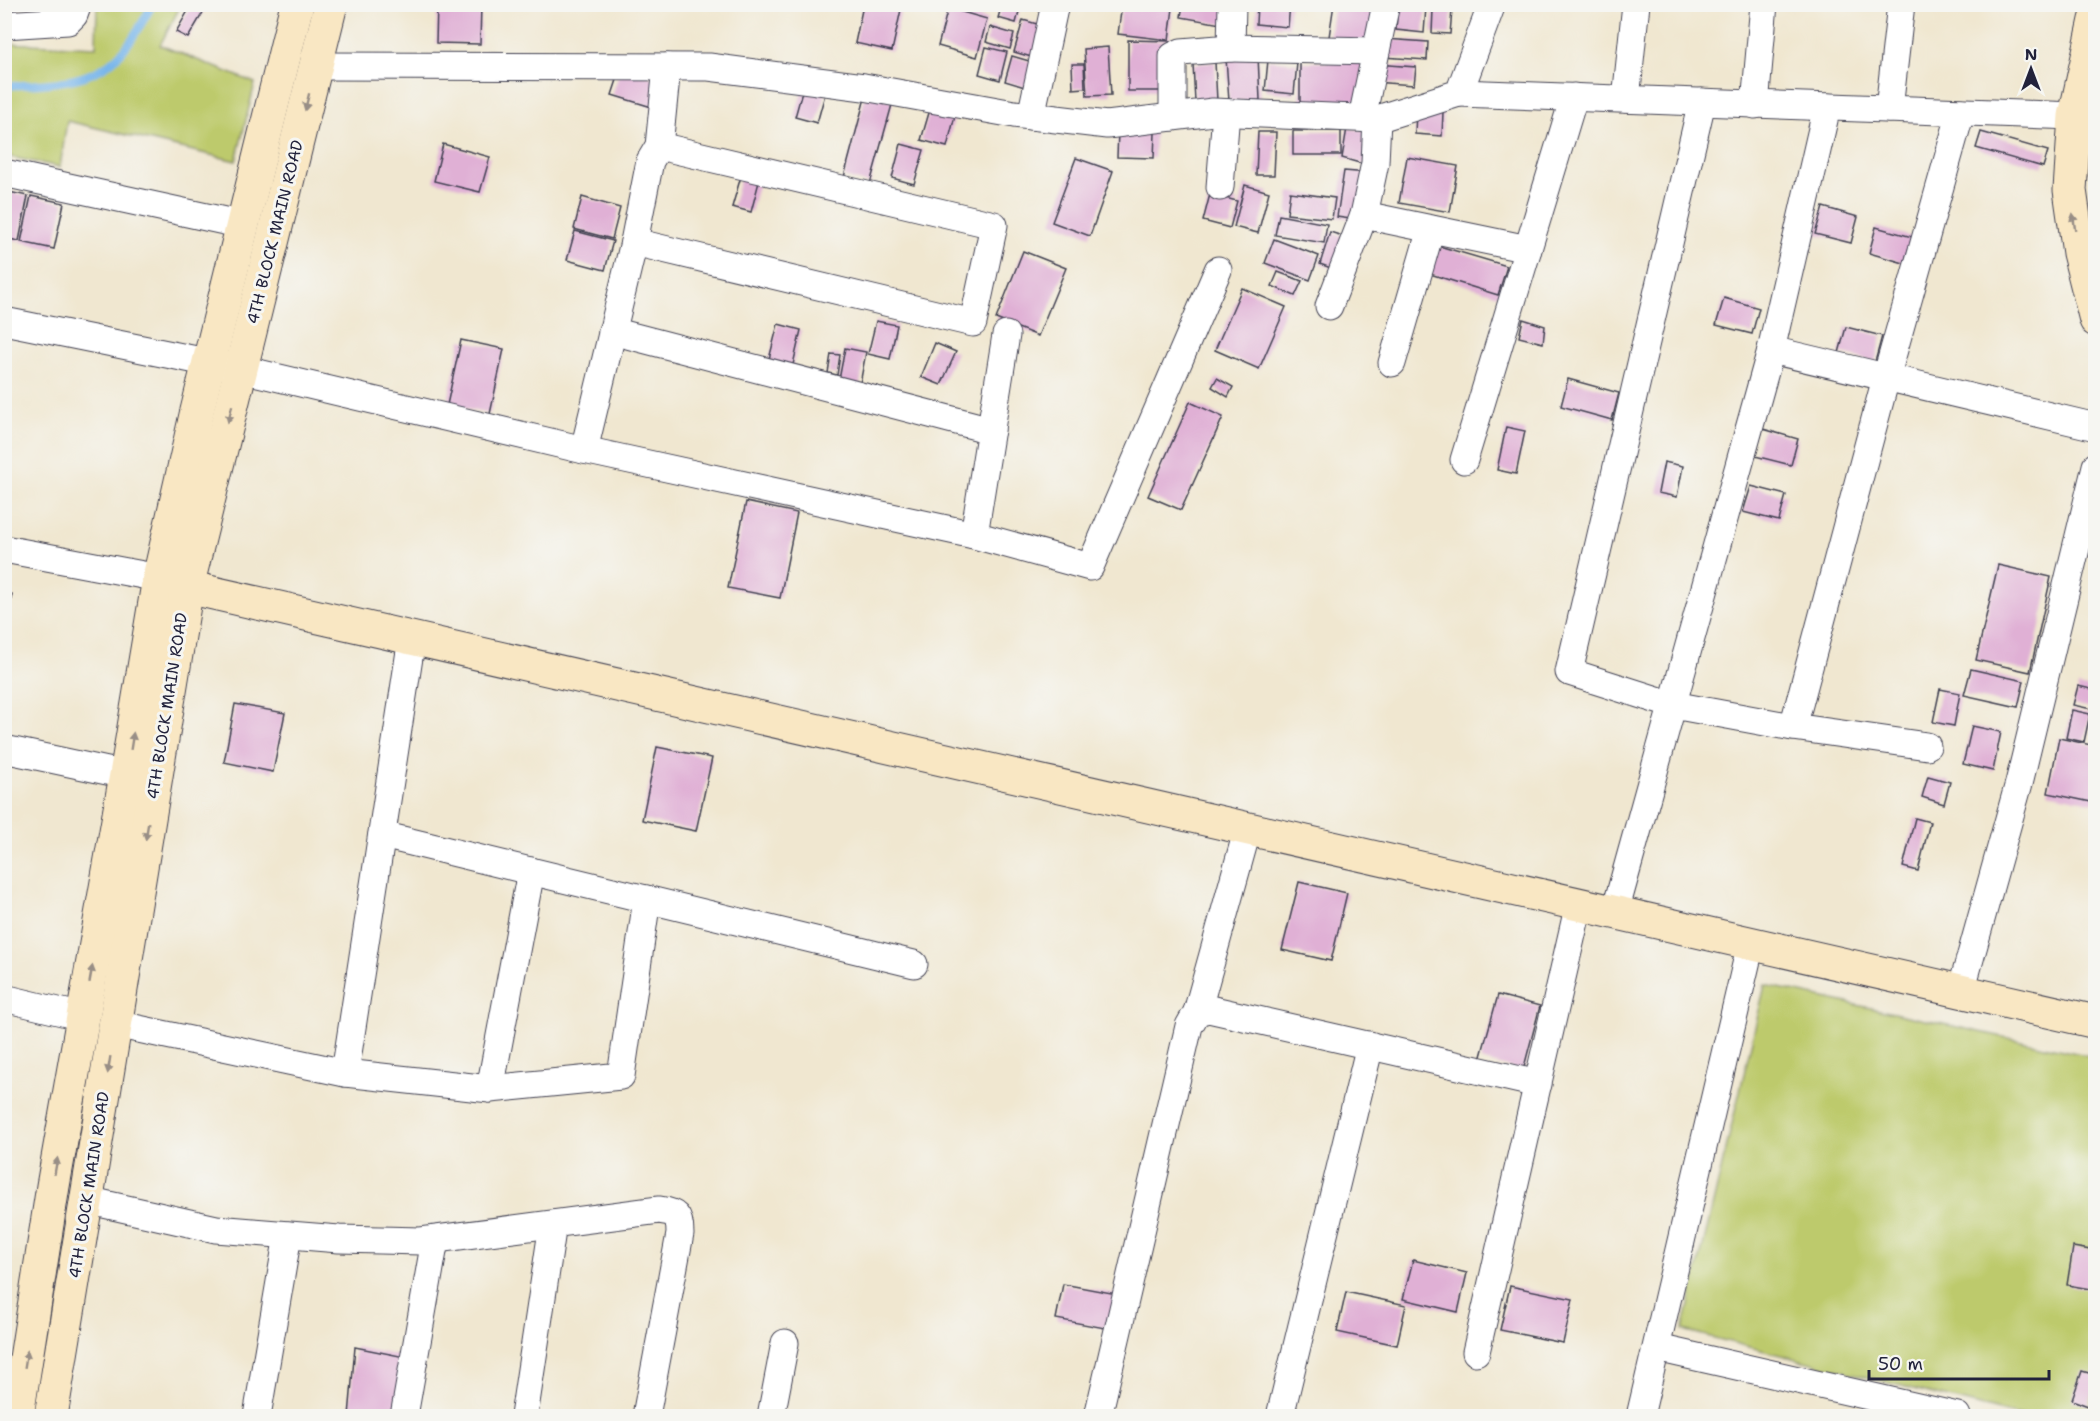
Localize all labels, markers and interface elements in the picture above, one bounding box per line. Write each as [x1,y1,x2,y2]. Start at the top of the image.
north arrow [2001,39,2061,99]
text: N [2025,44,2037,65]
one-way arrow [302,93,312,111]
street label: 4TH BLOCK MAIN ROAD [242,138,308,326]
one-way arrow [2070,212,2079,231]
one-way arrow [224,405,234,423]
street label: 4TH BLOCK MAIN ROAD [142,611,192,801]
one-way arrow [128,731,137,750]
one-way arrow [142,822,151,841]
one-way arrow [86,965,95,984]
one-way arrow [104,1056,113,1075]
street label: 4TH BLOCK MAIN ROAD [64,1090,114,1280]
one-way arrow [52,1156,61,1175]
scale bar [1869,1343,2049,1381]
one-way arrow [21,1349,30,1368]
text: 50 m [1878,1352,1923,1376]

